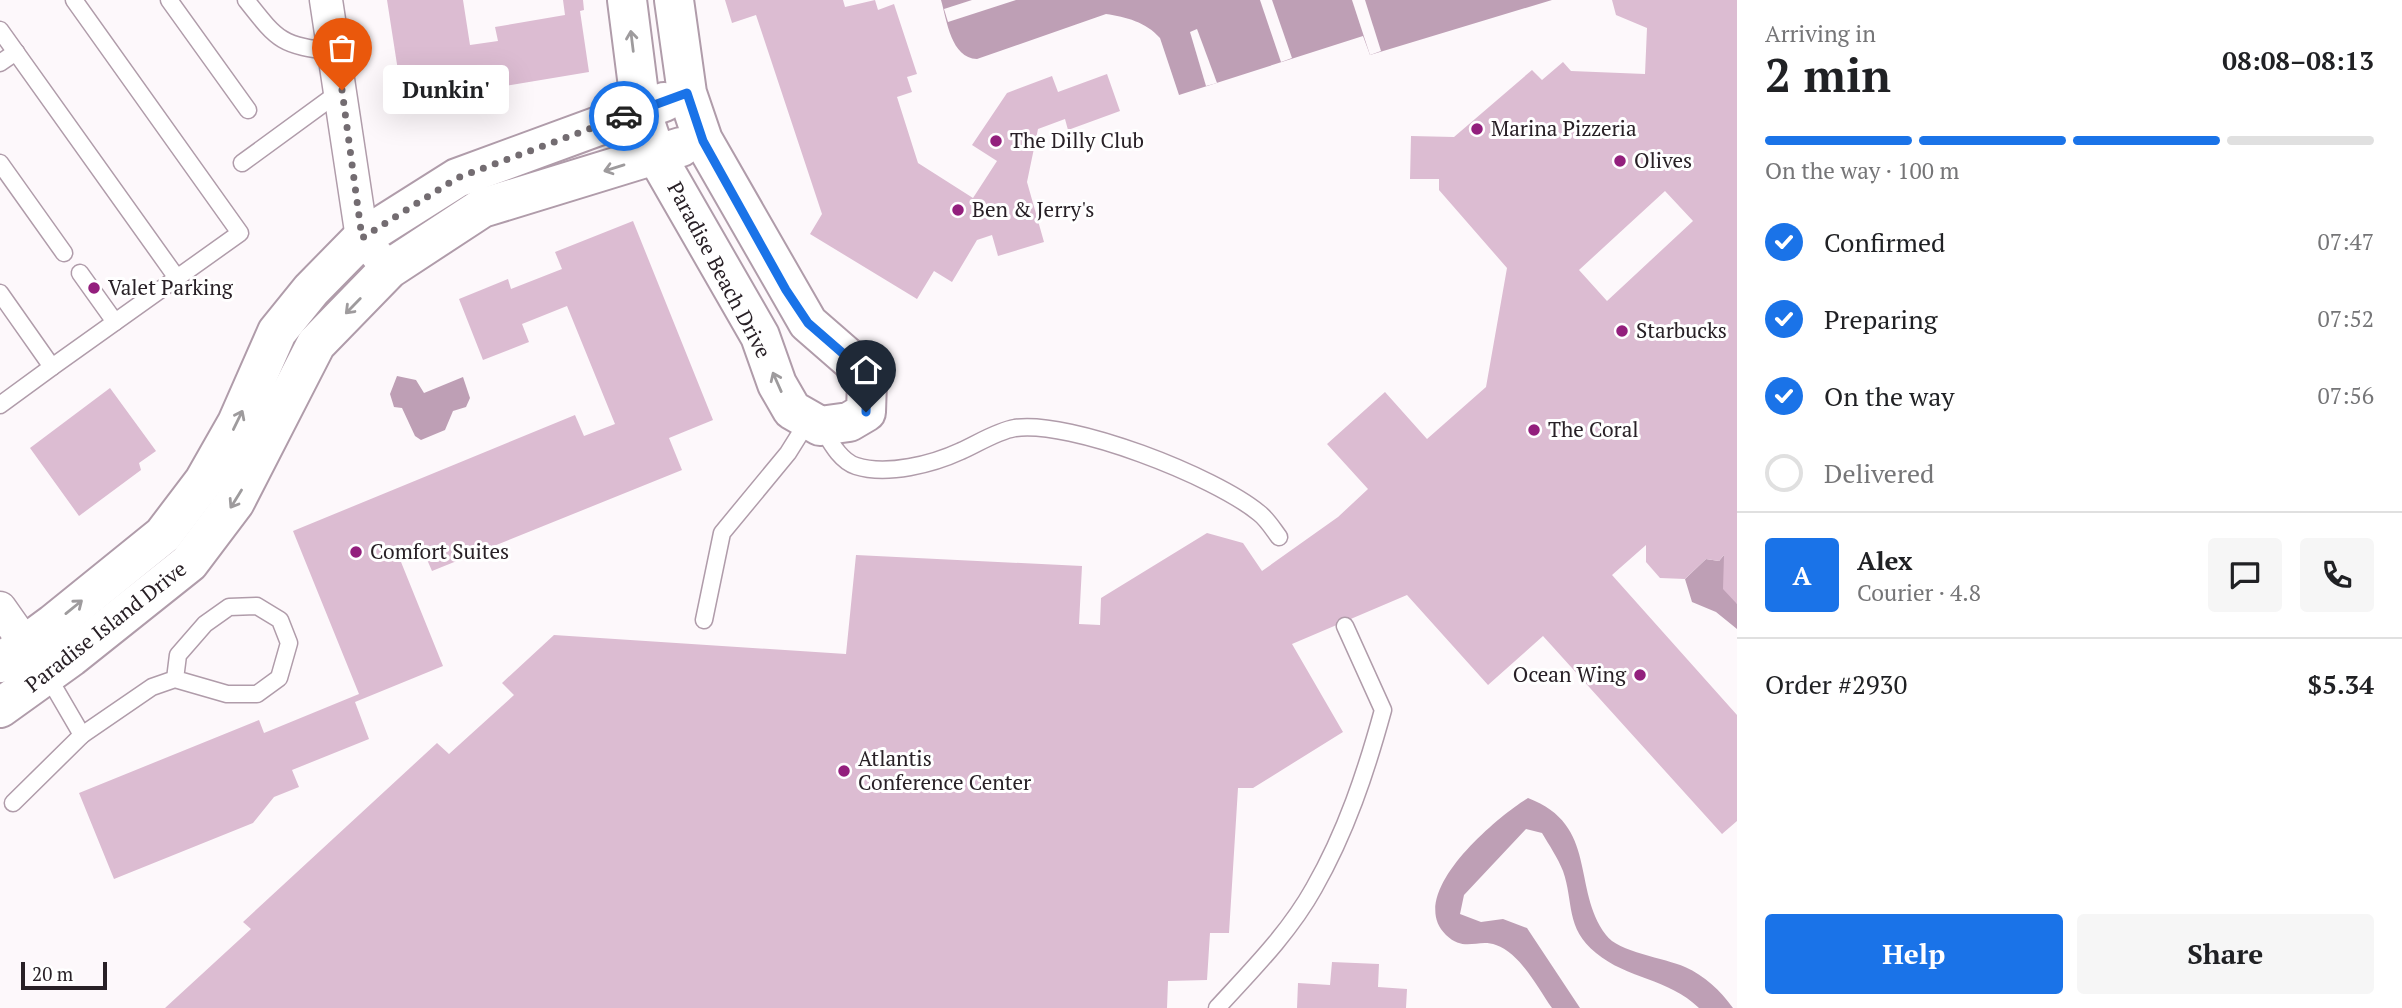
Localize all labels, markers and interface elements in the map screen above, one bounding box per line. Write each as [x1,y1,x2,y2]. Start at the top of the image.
pin [312,18,372,90]
text: Arriving in [1765,18,1876,49]
icon: bag [323,29,361,67]
one-way arrow [626,30,639,53]
text: 08:08–08:13 [2222,43,2374,77]
text: 2 min [1765,44,1891,105]
callout: Dunkin' [384,66,510,114]
text: Dunkin' [402,74,490,105]
courier [589,81,659,151]
icon: car [605,97,643,135]
place label: Marina Pizzeria [1491,114,1637,142]
marker: Marina Pizzeria [1469,121,1485,137]
place label: The Dilly Club [1010,126,1144,154]
marker: The Dilly Club [988,133,1004,149]
place label: Olives [1634,146,1692,174]
marker: Olives [1612,153,1628,169]
text: On the way · 100 m [1765,155,1959,186]
one-way arrow [604,162,626,175]
street label: Paradise Beach Drive [662,176,778,363]
place label: Ben & Jerry's [972,195,1094,223]
marker: Ben & Jerry's [950,202,966,218]
icon: check [1765,223,1803,261]
text: Confirmed [1824,225,1945,259]
text: 07:47 [2317,226,2374,257]
place label: Valet Parking [108,273,234,301]
marker: Valet Parking [86,280,102,296]
one-way arrow [345,297,362,314]
icon: check [1765,300,1803,338]
text: Preparing [1824,302,1937,336]
text: 07:52 [2317,303,2374,334]
place label: Starbucks [1636,316,1727,344]
marker: Starbucks [1614,323,1630,339]
pin [836,340,896,412]
icon: home [847,351,885,389]
one-way arrow [770,372,783,393]
icon: check [1765,377,1803,415]
text: On the way [1824,379,1955,413]
text: 07:56 [2317,380,2374,411]
one-way arrow [232,410,246,431]
place label: The Coral [1548,415,1639,443]
marker: The Coral [1526,422,1542,438]
text: Delivered [1824,456,1934,490]
one-way arrow [229,488,243,508]
place label: Comfort Suites [370,537,509,565]
button: chat [2208,538,2282,612]
button: phone [2300,538,2374,612]
text: Alex [1857,543,1913,577]
marker: Comfort Suites [348,544,364,560]
street label: Paradise Island Drive [19,554,192,698]
text: A [1793,558,1811,592]
text: Courier · 4.8 [1857,577,1981,608]
one-way arrow [65,599,83,615]
place label: Ocean Wing [1513,660,1627,688]
marker: Ocean Wing [1632,667,1648,683]
text: Order #2930 [1765,667,1907,701]
text: $5.34 [2308,667,2374,701]
place label: Atlantis Conference Center [858,744,1031,796]
marker: Atlantis Conference Center [836,763,852,779]
button: Help [1765,914,2063,994]
button: Share [2077,914,2374,994]
scale bar [21,959,107,991]
text: 20 m [32,961,73,986]

